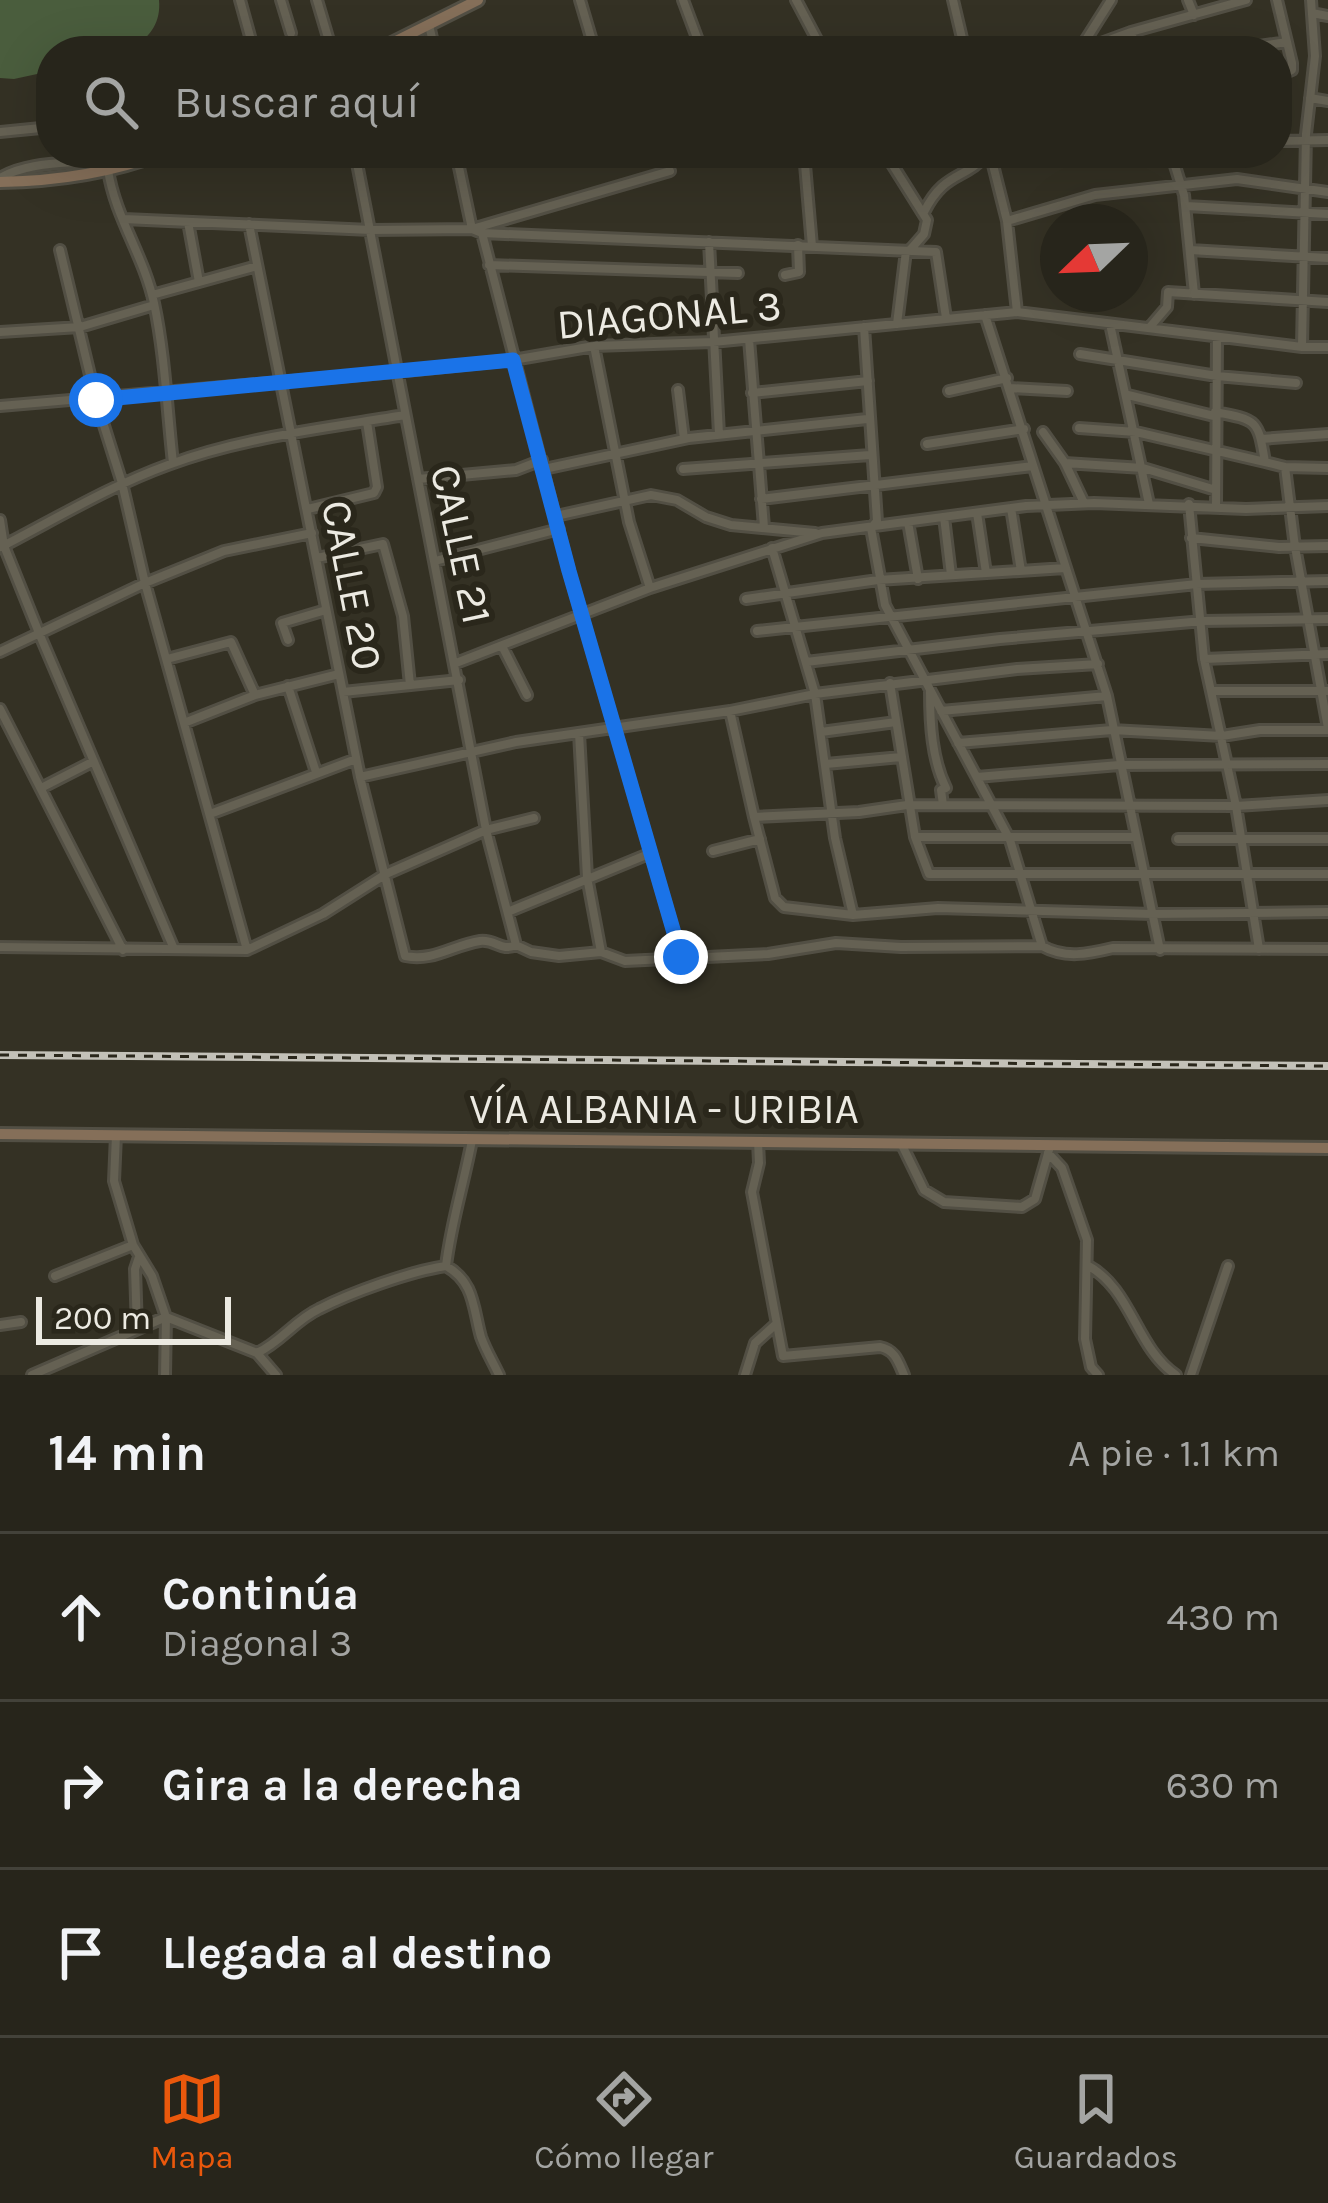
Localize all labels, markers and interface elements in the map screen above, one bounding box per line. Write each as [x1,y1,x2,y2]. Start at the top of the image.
search box [36,36,1292,168]
icon: search [78,69,144,135]
text: Buscar aquí [174,76,420,128]
north arrow [1040,204,1148,312]
street label: DIAGONAL 3 [555,280,783,350]
route start [69,373,123,427]
street label: CALLE 21 [420,460,502,628]
street label: CALLE 20 [311,496,393,674]
route end [654,930,708,984]
street label: VÍA ALBANIA - URIBIA [469,1083,859,1134]
scale bar [36,1291,231,1344]
text: 200 m [54,1299,151,1337]
text: 14 min [48,1423,206,1483]
text: A pie · 1.1 km [1068,1430,1280,1476]
text: Continúa [162,1568,359,1620]
icon: ahead [48,1584,114,1650]
text: 430 m [1166,1594,1280,1640]
text: Diagonal 3 [162,1620,352,1666]
icon: right [48,1752,114,1818]
text: Gira a la derecha [162,1759,523,1811]
text: 630 m [1166,1762,1280,1808]
icon: arrive [48,1920,114,1986]
text: Llegada al destino [162,1927,552,1979]
tab: Mapa [150,2066,234,2176]
tab: Cómo llegar [534,2066,713,2176]
tab: Guardados [1014,2066,1178,2176]

